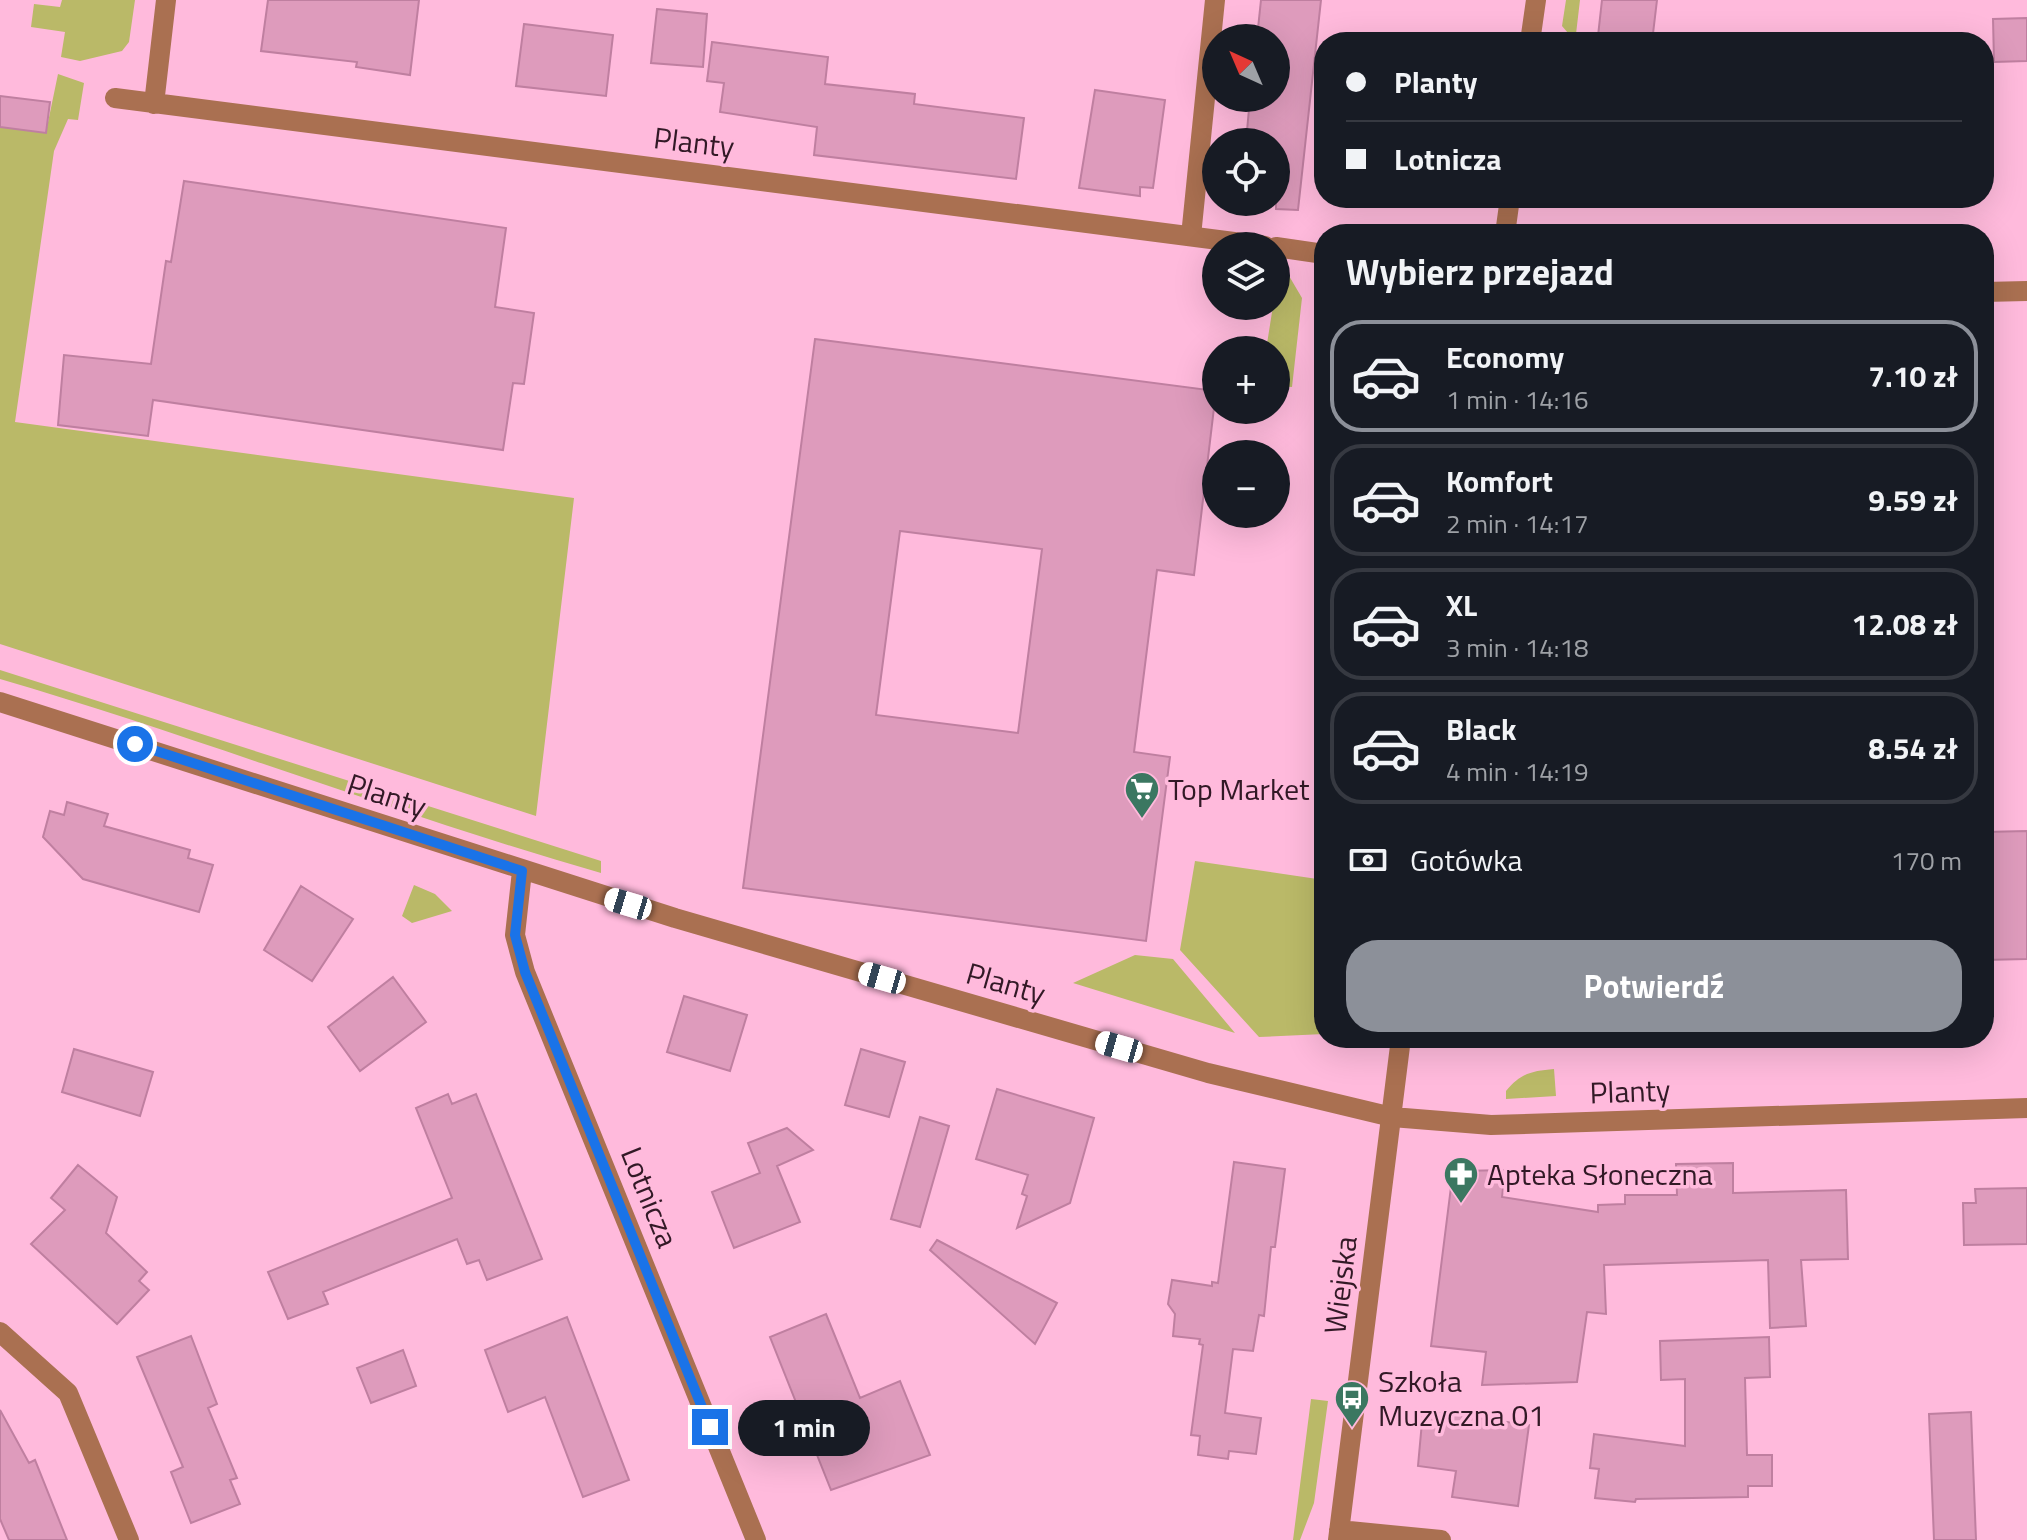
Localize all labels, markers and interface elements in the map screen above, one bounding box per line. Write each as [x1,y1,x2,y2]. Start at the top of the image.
north arrow [1202,24,1290,112]
map controls [1202,24,1290,528]
text: Planty [1394,59,1478,105]
street label: Planty [651,114,737,170]
button: locate [1202,128,1290,216]
text: Lotnicza [1394,136,1502,182]
button: layers [1202,232,1290,320]
text: Wybierz przejazd [1346,244,1614,299]
text: Economy [1446,334,1564,380]
button: + [1202,336,1290,424]
icon: car [1350,340,1422,412]
text: 7.10 zł [1868,353,1958,399]
text: 1 min · 14:16 [1446,380,1589,419]
button: − [1202,440,1290,528]
text: Komfort [1446,458,1553,504]
icon: car [1350,464,1422,536]
text: 9.59 zł [1868,477,1958,523]
text: 2 min · 14:17 [1446,504,1589,543]
text: XL [1446,582,1477,628]
icon: car [1350,588,1422,660]
text: 12.08 zł [1851,601,1958,647]
text: 3 min · 14:18 [1446,628,1589,667]
text: Black [1446,706,1517,752]
icon: car [1350,712,1422,784]
text: 8.54 zł [1868,725,1958,771]
route start [117,726,153,762]
text: 4 min · 14:19 [1446,752,1589,791]
street label: Planty [341,761,433,829]
place label: Top Market [1168,766,1310,812]
supermarket icon: Top Market [1123,770,1161,820]
text: Gotówka [1410,837,1523,883]
icon: cash [1346,838,1390,882]
text: 170 m [1891,841,1962,880]
car [602,886,654,922]
button: Potwierdź [1346,940,1962,1032]
street label: Planty [961,950,1051,1016]
car [856,960,908,996]
car [1093,1029,1145,1065]
street label: Planty [1589,1067,1671,1115]
street label: Lotnicza [609,1140,691,1254]
place label: Apteka Słoneczna [1487,1151,1713,1197]
pharmacy icon: Apteka Słoneczna [1442,1155,1480,1205]
street label: Wiejska [1311,1233,1369,1337]
place label: Szkoła Muzyczna 01 [1378,1358,1545,1438]
bus stop icon: Szkoła Muzyczna 01 [1333,1379,1371,1429]
callout: 1 min [738,1399,870,1455]
text: 1 min [772,1408,836,1447]
route end [692,1409,728,1445]

